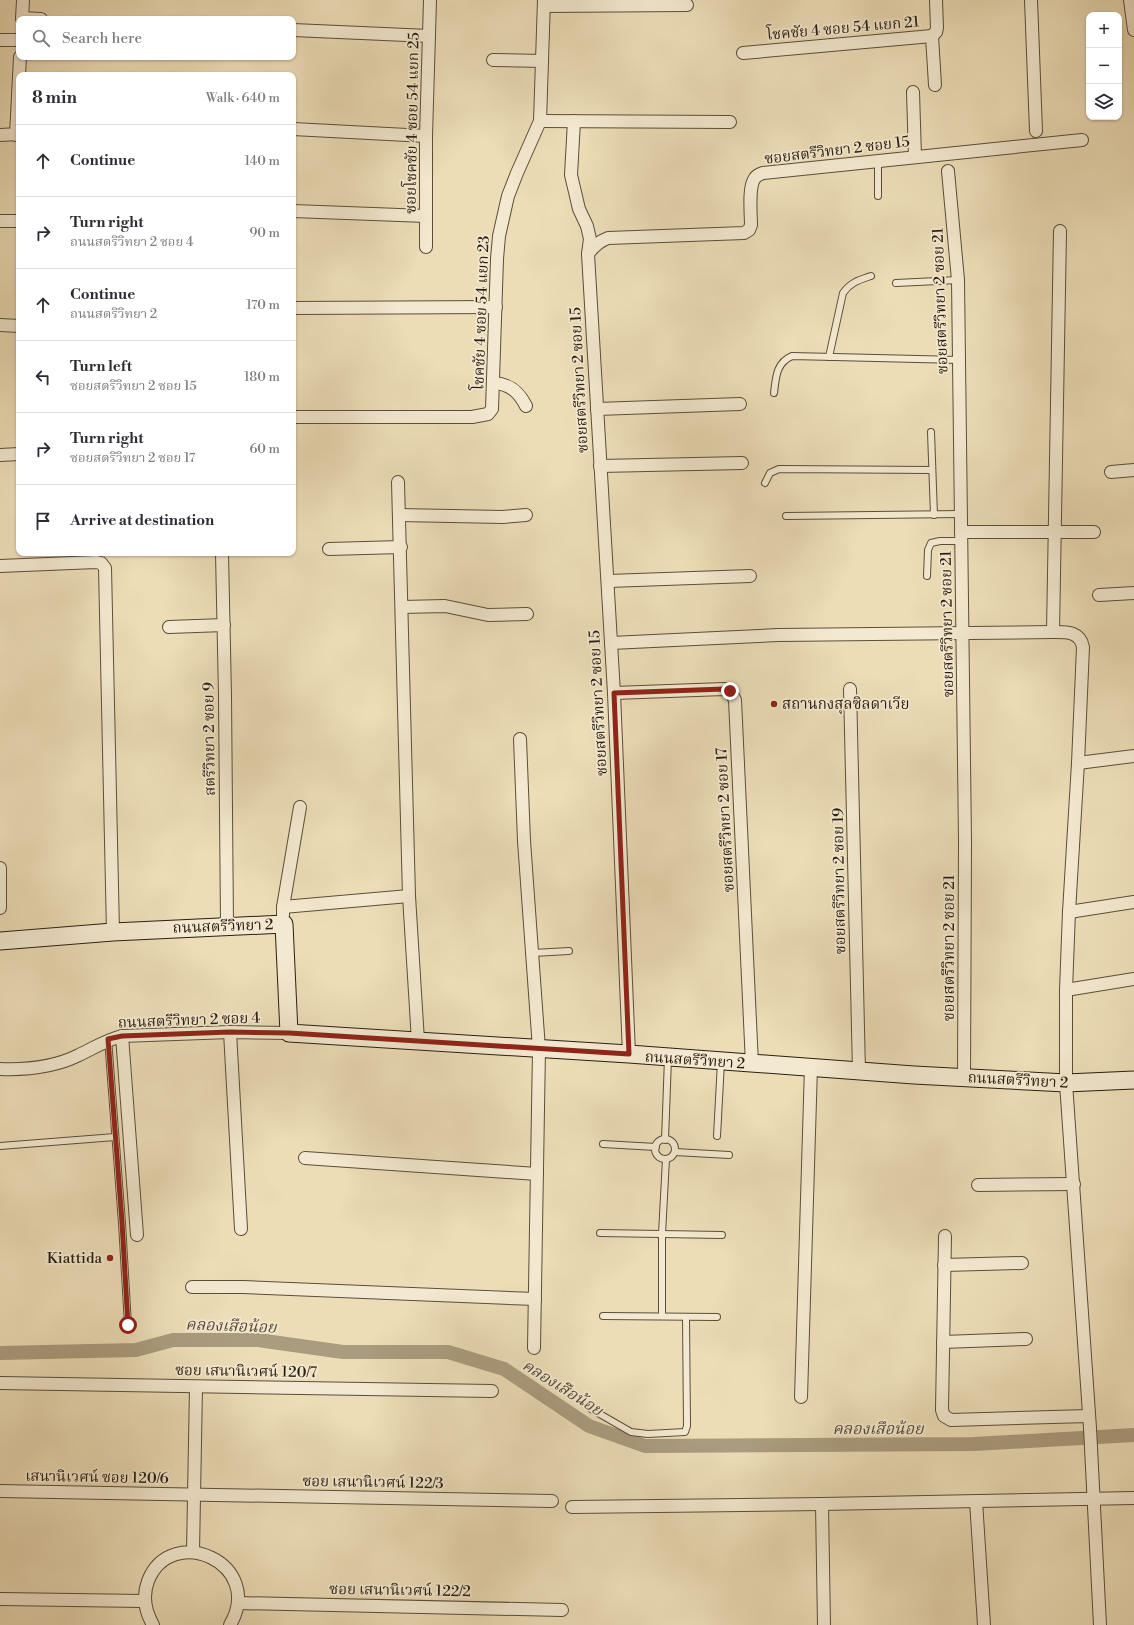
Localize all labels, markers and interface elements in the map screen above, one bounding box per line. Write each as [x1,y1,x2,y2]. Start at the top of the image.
street label: โชคชัย 4 ซอย 54 แยก 21 [765,10,921,45]
map controls [1086,12,1122,120]
button: + [1086,12,1122,48]
search box [16,16,296,60]
icon: search [30,27,52,49]
text: Search here [62,29,142,48]
street label: ซอยโชคชัย 4 ซอย 54 แยก 25 [399,32,424,214]
button: − [1086,48,1122,84]
button: layers [1086,84,1122,120]
text: 8 min [32,87,77,109]
text: Walk · 640 m [206,90,280,106]
street label: ซอยสตรีวิทยา 2 ซอย 15 [763,132,911,169]
icon: ahead [32,150,54,172]
text: Continue [70,151,135,170]
text: 140 m [244,153,280,169]
text: Turn right [70,213,144,232]
icon: right [32,222,54,244]
text: 90 m [249,225,280,241]
street label: ซอยสตรีวิทยา 2 ซอย 21 [928,227,953,375]
text: ถนนสตรีวิทยา 2 ซอย 4 [70,234,194,250]
street label: โชคชัย 4 ซอย 54 แยก 23 [467,235,494,392]
text: Continue [70,285,135,304]
icon: ahead [32,294,54,316]
text: 170 m [246,297,280,313]
text: ถนนสตรีวิทยา 2 [70,306,157,322]
street label: ซอยสตรีวิทยา 2 ซอย 15 [566,306,593,453]
text: Turn left [70,357,132,376]
icon: left [32,366,54,388]
text: 180 m [244,369,280,385]
text: ซอยสตรีวิทยา 2 ซอย 15 [70,378,197,394]
text: Turn right [70,429,144,448]
icon: right [32,438,54,460]
text: 60 m [249,441,280,457]
text: ซอยสตรีวิทยา 2 ซอย 17 [70,450,195,466]
icon: arrive [32,510,54,532]
text: Arrive at destination [70,511,214,530]
street label: ซอยสตรีวิทยา 2 ซอย 21 [937,550,958,697]
street label: ซอยสตรีวิทยา 2 ซอย 15 [585,629,612,776]
street label: สตรีวิทยา 2 ซอย 9 [199,682,220,796]
route end [721,682,739,700]
place label: สถานกงสุลซิลดาเวีย [782,695,909,715]
marker: สถานกงสุลซิลดาเวีย [769,699,779,709]
street label: ซอยสตรีวิทยา 2 ซอย 17 [712,747,739,893]
street label: ซอยสตรีวิทยา 2 ซอย 19 [829,808,850,954]
street label: ซอยสตรีวิทยา 2 ซอย 21 [940,874,959,1021]
street label: ถนนสตรีวิทยา 2 [172,915,274,938]
street label: ถนนสตรีวิทยา 2 ซอย 4 [117,1009,261,1032]
street label: ถนนสตรีวิทยา 2 [644,1048,746,1073]
street label: ถนนสตรีวิทยา 2 [967,1068,1069,1093]
place label: Kiattida [47,1249,102,1268]
marker: Kiattida [105,1253,115,1263]
water label: คลองเสือน้อย [185,1314,278,1338]
route start [119,1316,137,1334]
water label: คลองเสือน้อย [519,1355,608,1421]
street label: ซอย เสนานิเวศน์ 120/7 [175,1360,318,1382]
water label: คลองเสือน้อย [832,1419,925,1439]
street label: เสนานิเวศน์ ซอย 120/6 [25,1466,169,1488]
street label: ซอย เสนานิเวศน์ 122/3 [302,1471,444,1493]
street label: ซอย เสนานิเวศน์ 122/2 [329,1579,471,1601]

